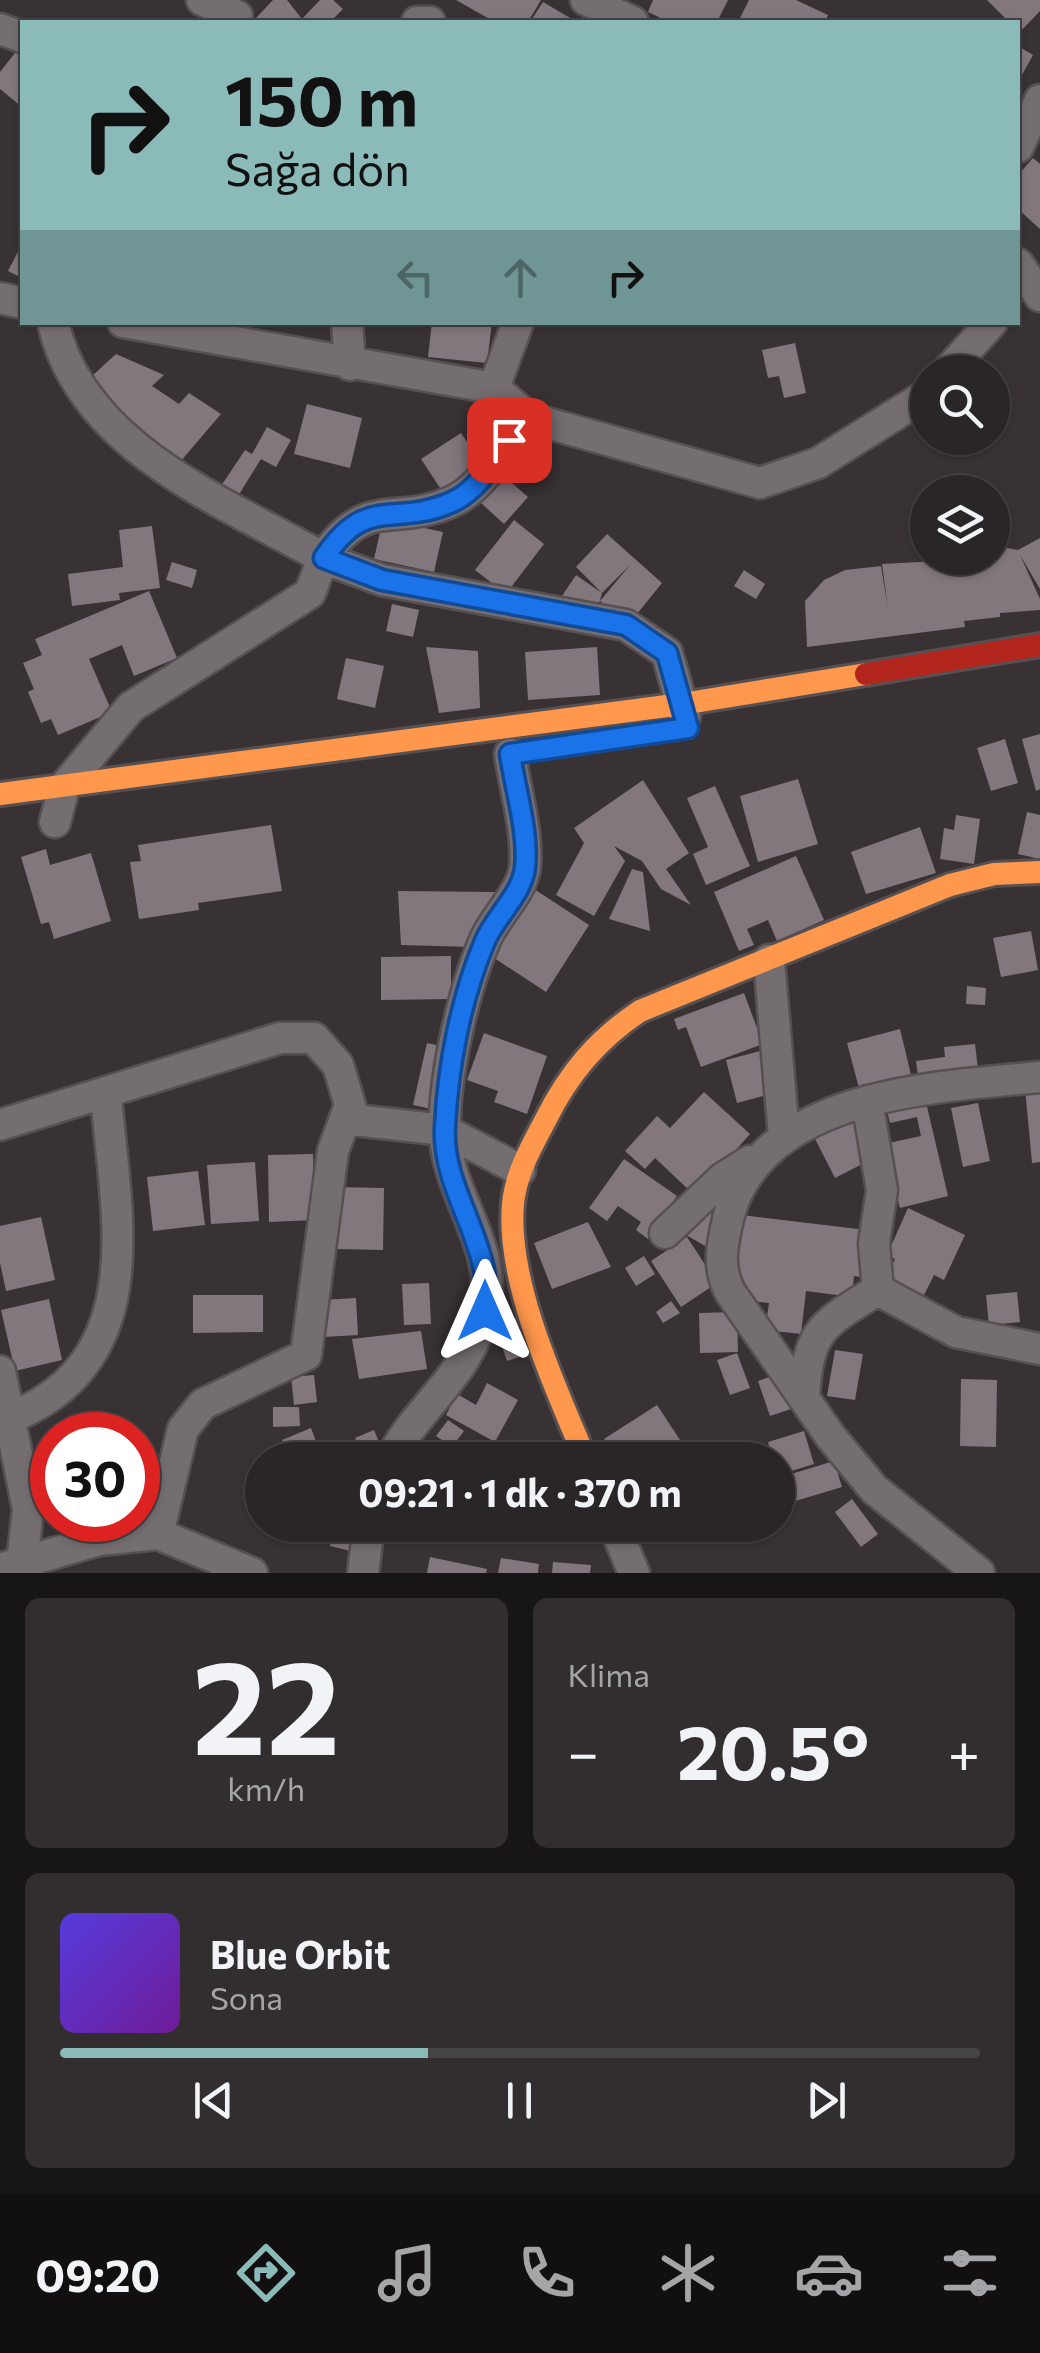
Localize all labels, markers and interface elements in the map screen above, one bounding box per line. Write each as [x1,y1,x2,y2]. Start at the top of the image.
text: 150 m [225,55,418,140]
icon: right [60,60,190,190]
text: Sağa dön [225,140,410,195]
icon: left [388,250,443,305]
icon: ahead [493,250,548,305]
icon: right [598,250,653,305]
map controls [910,355,1010,575]
button: search [910,355,1010,455]
pin [467,398,552,483]
icon: arrive [482,413,537,468]
button: layers [910,475,1010,575]
position arrow [433,1259,537,1363]
speed limit sign: 30 [30,1412,160,1542]
text: 09:21 · 1 dk · 370 m [358,1468,682,1515]
text: 22 [192,1623,340,1782]
text: Klima [568,1654,650,1694]
text: 20.5° [677,1704,869,1795]
text: − [568,1717,599,1784]
text: + [948,1717,980,1784]
text: km/h [227,1768,305,1808]
text: Blue Orbit [210,1930,390,1977]
text: Sona [210,1977,283,2017]
icon: previous [186,2073,241,2128]
icon: pause [492,2073,547,2128]
icon: next [799,2073,854,2128]
icon: directions [231,2238,301,2308]
icon: music [372,2238,442,2308]
icon: phone [512,2238,582,2308]
icon: climate [653,2238,723,2308]
icon: car [794,2238,864,2308]
icon: filters [935,2238,1005,2308]
text: 09:20 [35,2246,160,2301]

